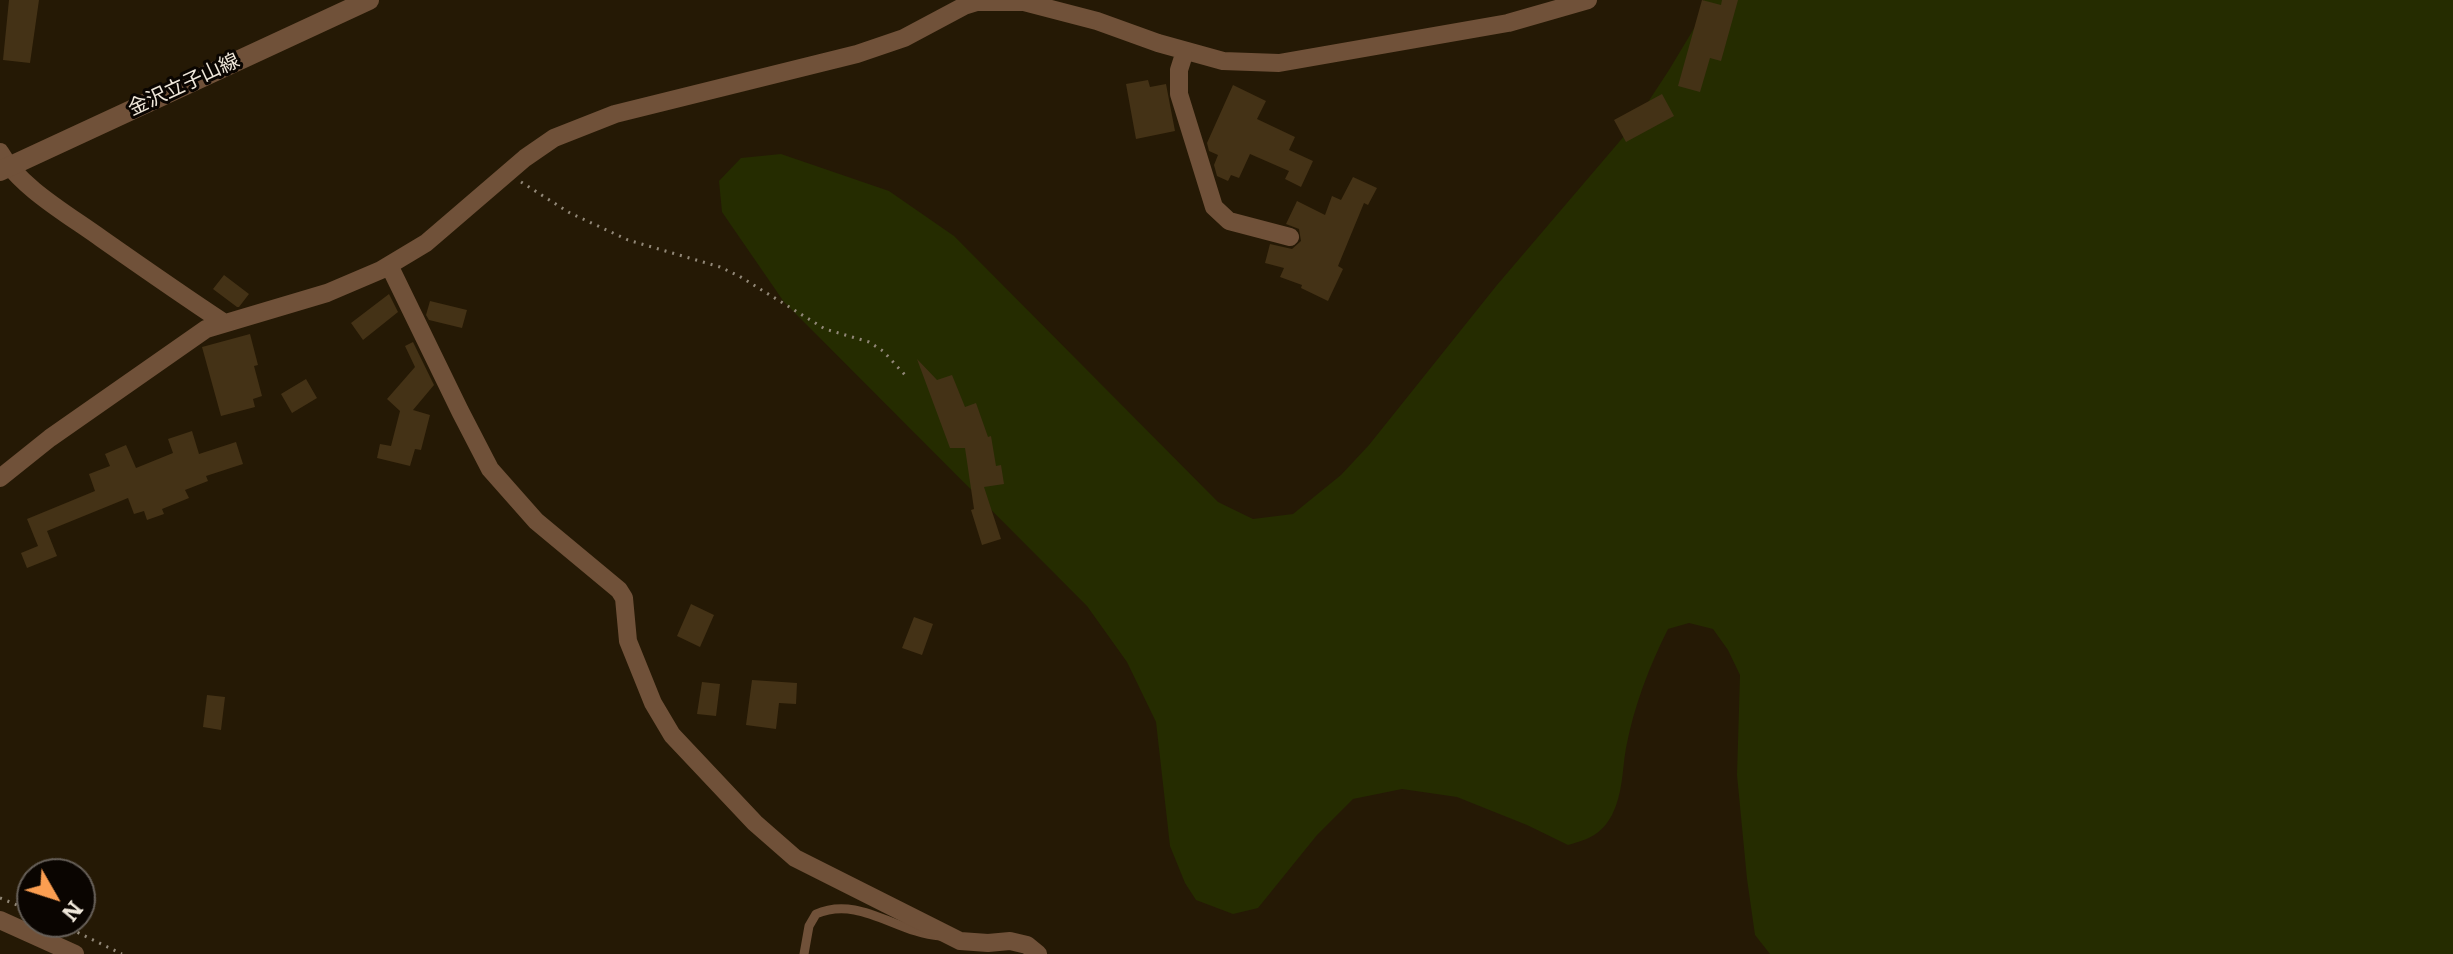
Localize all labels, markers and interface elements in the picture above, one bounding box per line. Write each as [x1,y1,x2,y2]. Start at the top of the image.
street label: 金沢立子山線 [125,49,243,121]
north arrow [16,858,96,938]
text: N [55,895,92,930]

